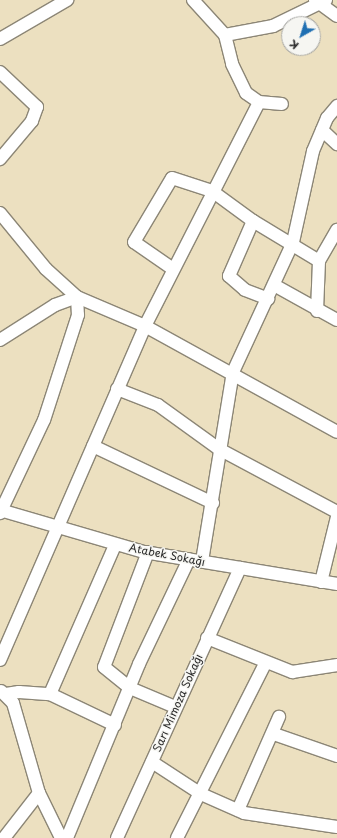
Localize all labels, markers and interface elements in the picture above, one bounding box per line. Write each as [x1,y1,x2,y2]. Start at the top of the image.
north arrow [281,16,321,56]
text: K [285,36,302,54]
street label: Atabek Sokağı [127,541,207,569]
street label: Sarı Mimoza Sokağı [151,652,205,754]

